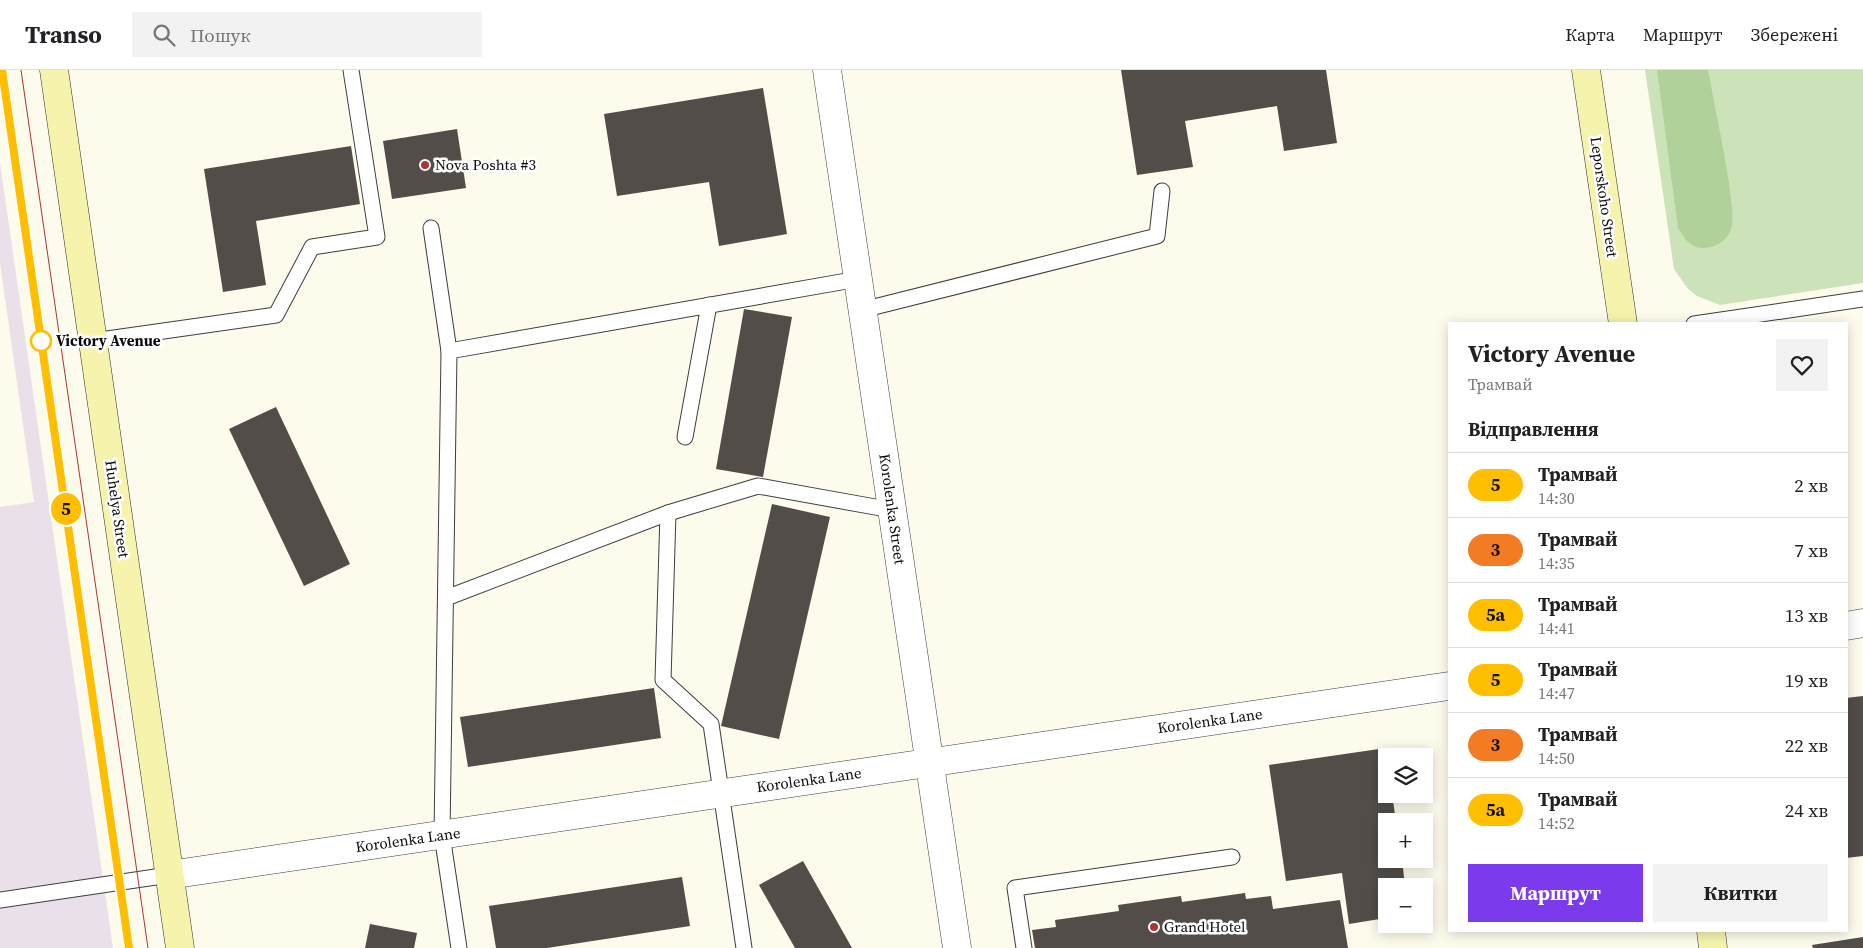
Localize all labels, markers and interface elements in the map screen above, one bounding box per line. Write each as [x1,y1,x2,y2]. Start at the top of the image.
search box [132,12,482,57]
text: Transo [25,18,102,51]
icon: search [150,21,178,49]
text: Пошук [190,22,251,48]
text: Карта [1565,22,1615,47]
text: Маршрут [1643,22,1722,47]
text: Збережені [1750,22,1838,47]
street label: Leporskoho Street [1586,135,1623,259]
place label: Nova Poshta #3 [435,154,536,175]
marker: Nova Poshta #3 [419,159,431,171]
marker: Victory Avenue [30,330,52,352]
place label: Victory Avenue [56,330,161,351]
text: Victory Avenue [1468,337,1635,370]
button: heart [1776,339,1828,391]
text: Трамвай [1468,373,1532,395]
text: Відправлення [1468,416,1599,442]
street label: Korolenka Street [874,452,911,566]
street label: Huhelya Street [100,459,135,559]
text: Трамвай [1538,461,1618,487]
text: 5 [1491,472,1500,497]
text: 2 хв [1794,472,1828,498]
text: 14:30 [1538,487,1575,509]
line badge: 5 [50,493,82,525]
text: 5 [61,496,71,521]
text: Трамвай [1538,526,1618,552]
text: 3 [1491,537,1500,562]
text: 7 хв [1794,537,1828,563]
text: 14:35 [1538,552,1575,574]
text: Трамвай [1538,591,1618,617]
text: 5а [1486,602,1505,627]
text: 13 хв [1785,602,1828,628]
text: 14:41 [1538,617,1575,639]
text: Трамвай [1538,656,1618,682]
text: 5 [1491,667,1500,692]
text: 19 хв [1785,667,1828,693]
text: 14:47 [1538,682,1575,704]
street label: Korolenka Lane [1156,703,1264,738]
text: Трамвай [1538,721,1618,747]
text: 3 [1491,732,1500,757]
text: 22 хв [1785,732,1828,758]
text: 14:50 [1538,747,1575,769]
map controls [1378,748,1433,933]
button: layers [1378,748,1433,803]
street label: Korolenka Lane [755,762,863,797]
text: Трамвай [1538,786,1618,812]
text: 5а [1486,797,1505,822]
text: 24 хв [1785,797,1828,823]
text: 14:52 [1538,812,1575,834]
button: + [1378,813,1433,868]
street label: Korolenka Lane [354,822,462,857]
button: Маршрут [1468,864,1643,922]
button: Квитки [1653,864,1828,922]
button: − [1378,878,1433,933]
place label: Grand Hotel [1164,916,1246,937]
marker: Grand Hotel [1148,921,1160,933]

